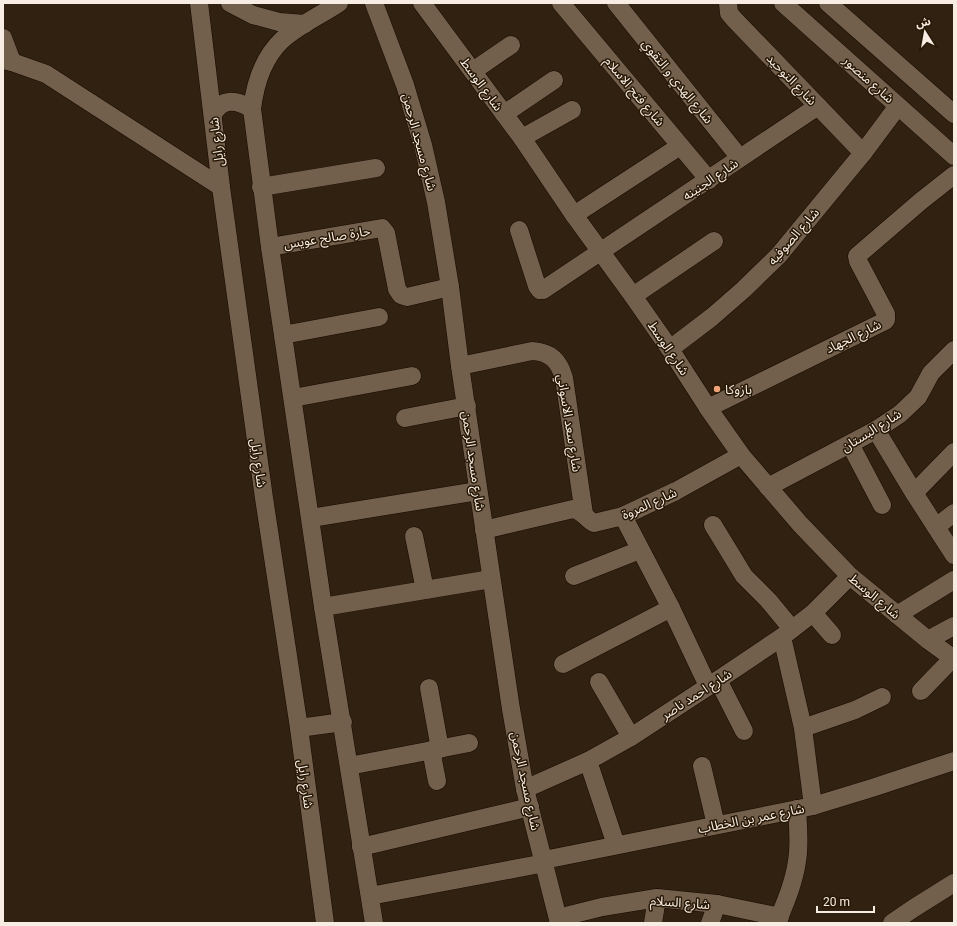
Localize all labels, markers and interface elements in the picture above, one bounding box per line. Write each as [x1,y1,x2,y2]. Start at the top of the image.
north arrow [905,12,945,52]
text: ش [915,15,932,30]
street label: شارع الهدي و التقوي [637,36,716,129]
street label: شارع التوحيد [761,51,820,110]
street label: شارع منصور [837,52,897,108]
street label: شارع فتح الاسلام [599,54,668,131]
street label: شارع الوسط [455,55,506,116]
street label: شارع مسجد الرحمن [396,92,440,193]
street label: شارع رايل [206,116,230,167]
street label: شارع الجنينه [680,155,742,206]
street label: شارع الصوفيه [765,205,824,270]
street label: حارة صالح عويس [283,223,372,255]
street label: شارع الجهاد [823,317,885,359]
street label: شارع الوسط [642,318,692,380]
street label: شارع سعد الاسواني [551,373,585,474]
place label: بازوكا [725,382,752,397]
marker: بازوكا [712,384,722,394]
street label: شارع البستان [838,406,906,457]
street label: شارع مسجد الرحمن [456,410,488,512]
street label: شارع رايل [245,438,269,489]
street label: شارع المروة [619,485,680,525]
street label: شارع الوسط [844,571,903,624]
street label: شارع احمد ناصر [657,666,736,726]
street label: شارع مسجد الرحمن [505,730,543,833]
street label: شارع رايل [292,759,316,810]
street label: شارع عمر بن الخطاب [697,801,806,839]
scale bar [817,888,874,914]
street label: شارع السلام [649,893,711,915]
text: 20 m [823,895,850,909]

